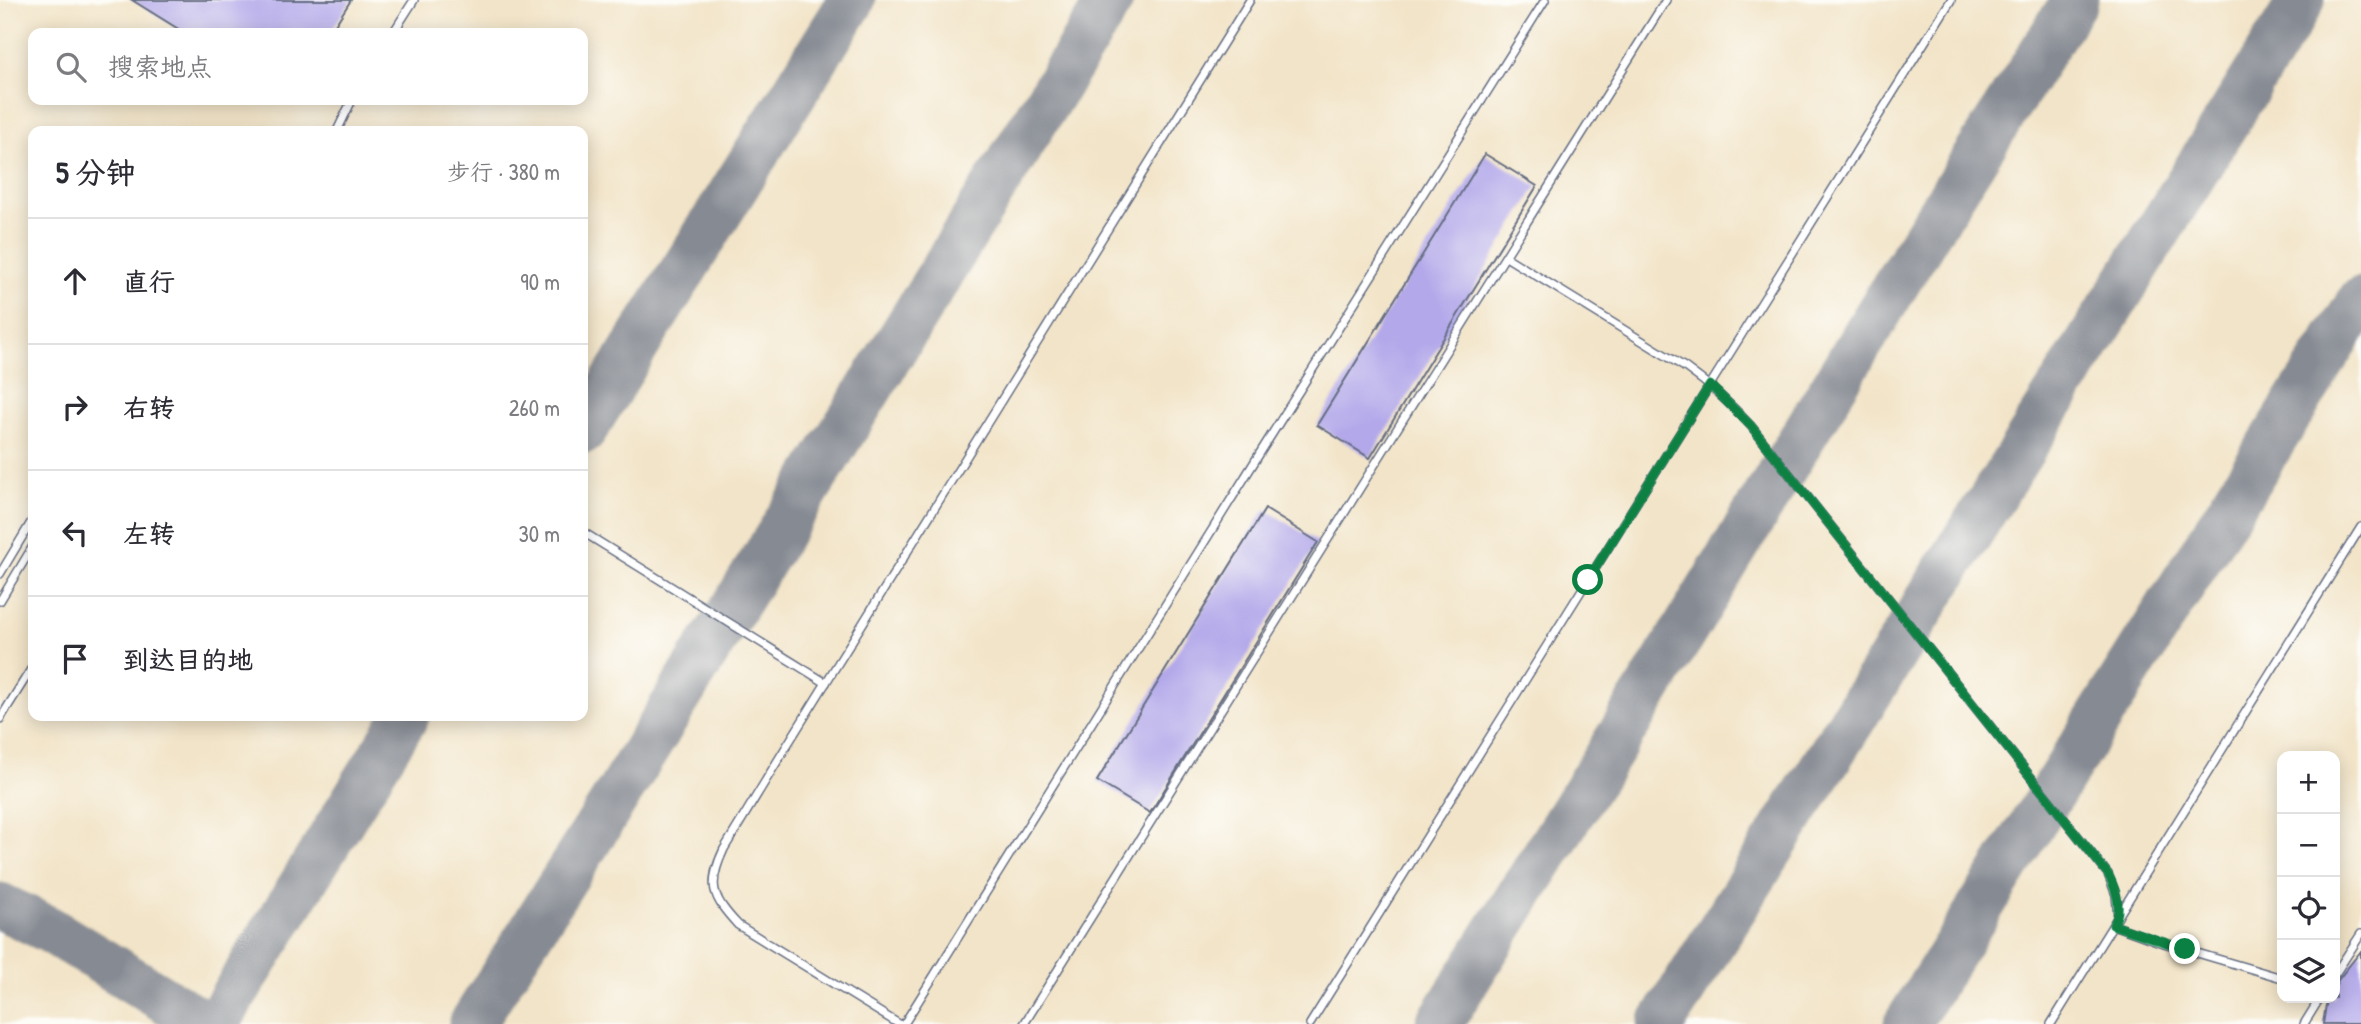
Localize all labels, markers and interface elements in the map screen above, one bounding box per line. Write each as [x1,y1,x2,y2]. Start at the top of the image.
search box [28,28,588,105]
icon: search [52,48,90,86]
text: 搜索地点 [108,49,212,84]
text: 5 分钟 [56,152,136,192]
text: 步行 · 380 m [447,156,560,187]
icon: ahead [56,262,94,300]
text: 直行 [123,264,175,299]
text: 90 m [520,266,560,297]
icon: right [56,388,94,426]
text: 右转 [123,390,175,425]
text: 260 m [509,392,560,423]
icon: left [56,514,94,552]
text: 左转 [123,516,175,551]
text: 30 m [518,518,560,549]
route start [1572,564,1603,595]
icon: arrive [56,640,94,678]
text: 到达目的地 [123,642,253,677]
map controls [2277,751,2340,1003]
button: + [2277,751,2340,814]
button: − [2277,814,2340,877]
button: locate [2277,877,2340,940]
route end [2169,933,2200,964]
button: layers [2277,940,2340,1003]

